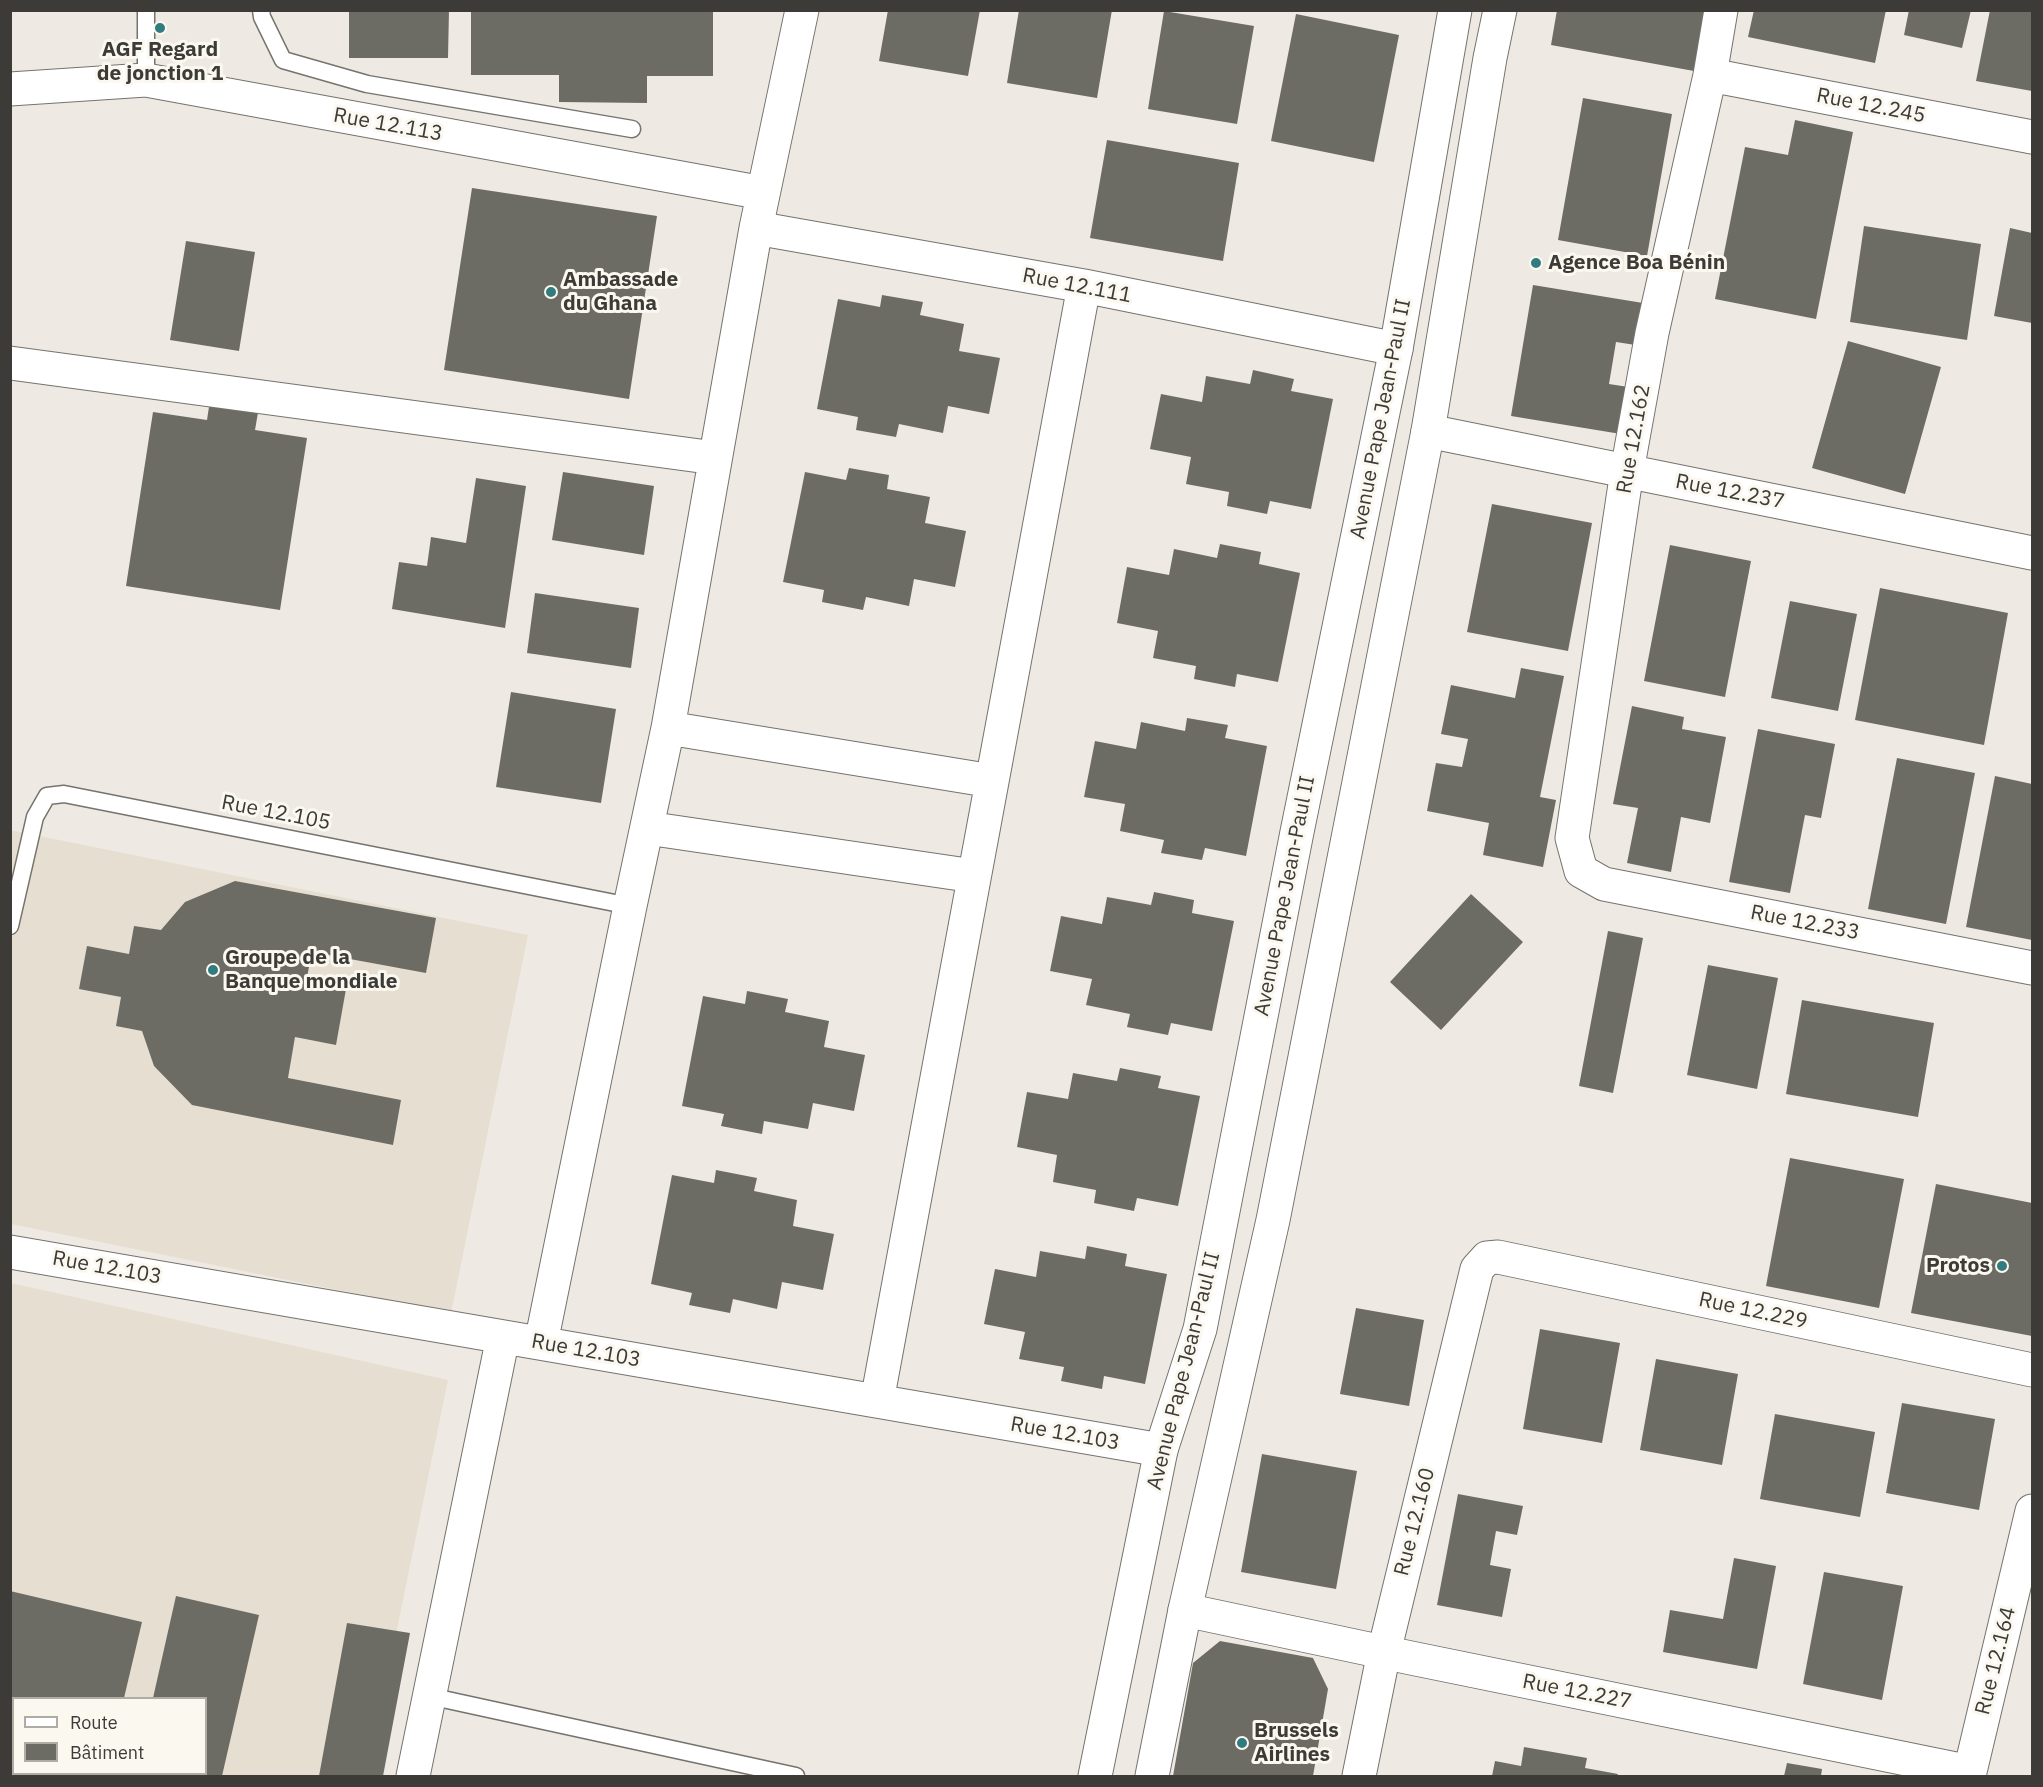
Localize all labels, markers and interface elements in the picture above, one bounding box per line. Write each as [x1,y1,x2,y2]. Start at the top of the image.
marker: AGF Regard de jonction 1 [153,21,167,35]
place label: AGF Regard de jonction 1 [97,37,223,87]
street label: Rue 12.245 [1814,83,1928,129]
street label: Rue 12.113 [331,103,445,147]
place label: Agence Boa Bénin [1548,250,1725,276]
marker: Agence Boa Bénin [1529,256,1543,270]
street label: Rue 12.111 [1020,263,1134,309]
place label: Ambassade du Ghana [563,267,678,317]
marker: Ambassade du Ghana [544,285,558,299]
street label: Avenue Pape Jean-Paul II [1345,297,1417,541]
street label: Rue 12.162 [1612,382,1656,496]
street label: Rue 12.237 [1673,469,1787,515]
street label: Avenue Pape Jean-Paul II [1249,774,1321,1018]
street label: Rue 12.105 [219,790,333,836]
street label: Rue 12.233 [1748,900,1862,946]
place label: Groupe de la Banque mondiale [225,945,398,995]
marker: Groupe de la Banque mondiale [206,963,220,977]
street label: Rue 12.103 [50,1246,164,1290]
street label: Avenue Pape Jean-Paul II [1142,1249,1226,1493]
place label: Protos [1926,1253,1990,1279]
marker: Protos [1995,1259,2009,1273]
street label: Rue 12.229 [1696,1287,1810,1335]
street label: Rue 12.103 [529,1329,643,1373]
street label: Rue 12.103 [1008,1412,1122,1456]
street label: Rue 12.160 [1389,1465,1441,1579]
street label: Rue 12.164 [1970,1604,2022,1718]
street label: Rue 12.227 [1520,1669,1634,1715]
legend [12,1697,207,1775]
text: Route [70,1711,118,1734]
place label: Brussels Airlines [1254,1718,1339,1768]
marker: Brussels Airlines [1235,1736,1249,1750]
text: Bâtiment [70,1741,144,1764]

